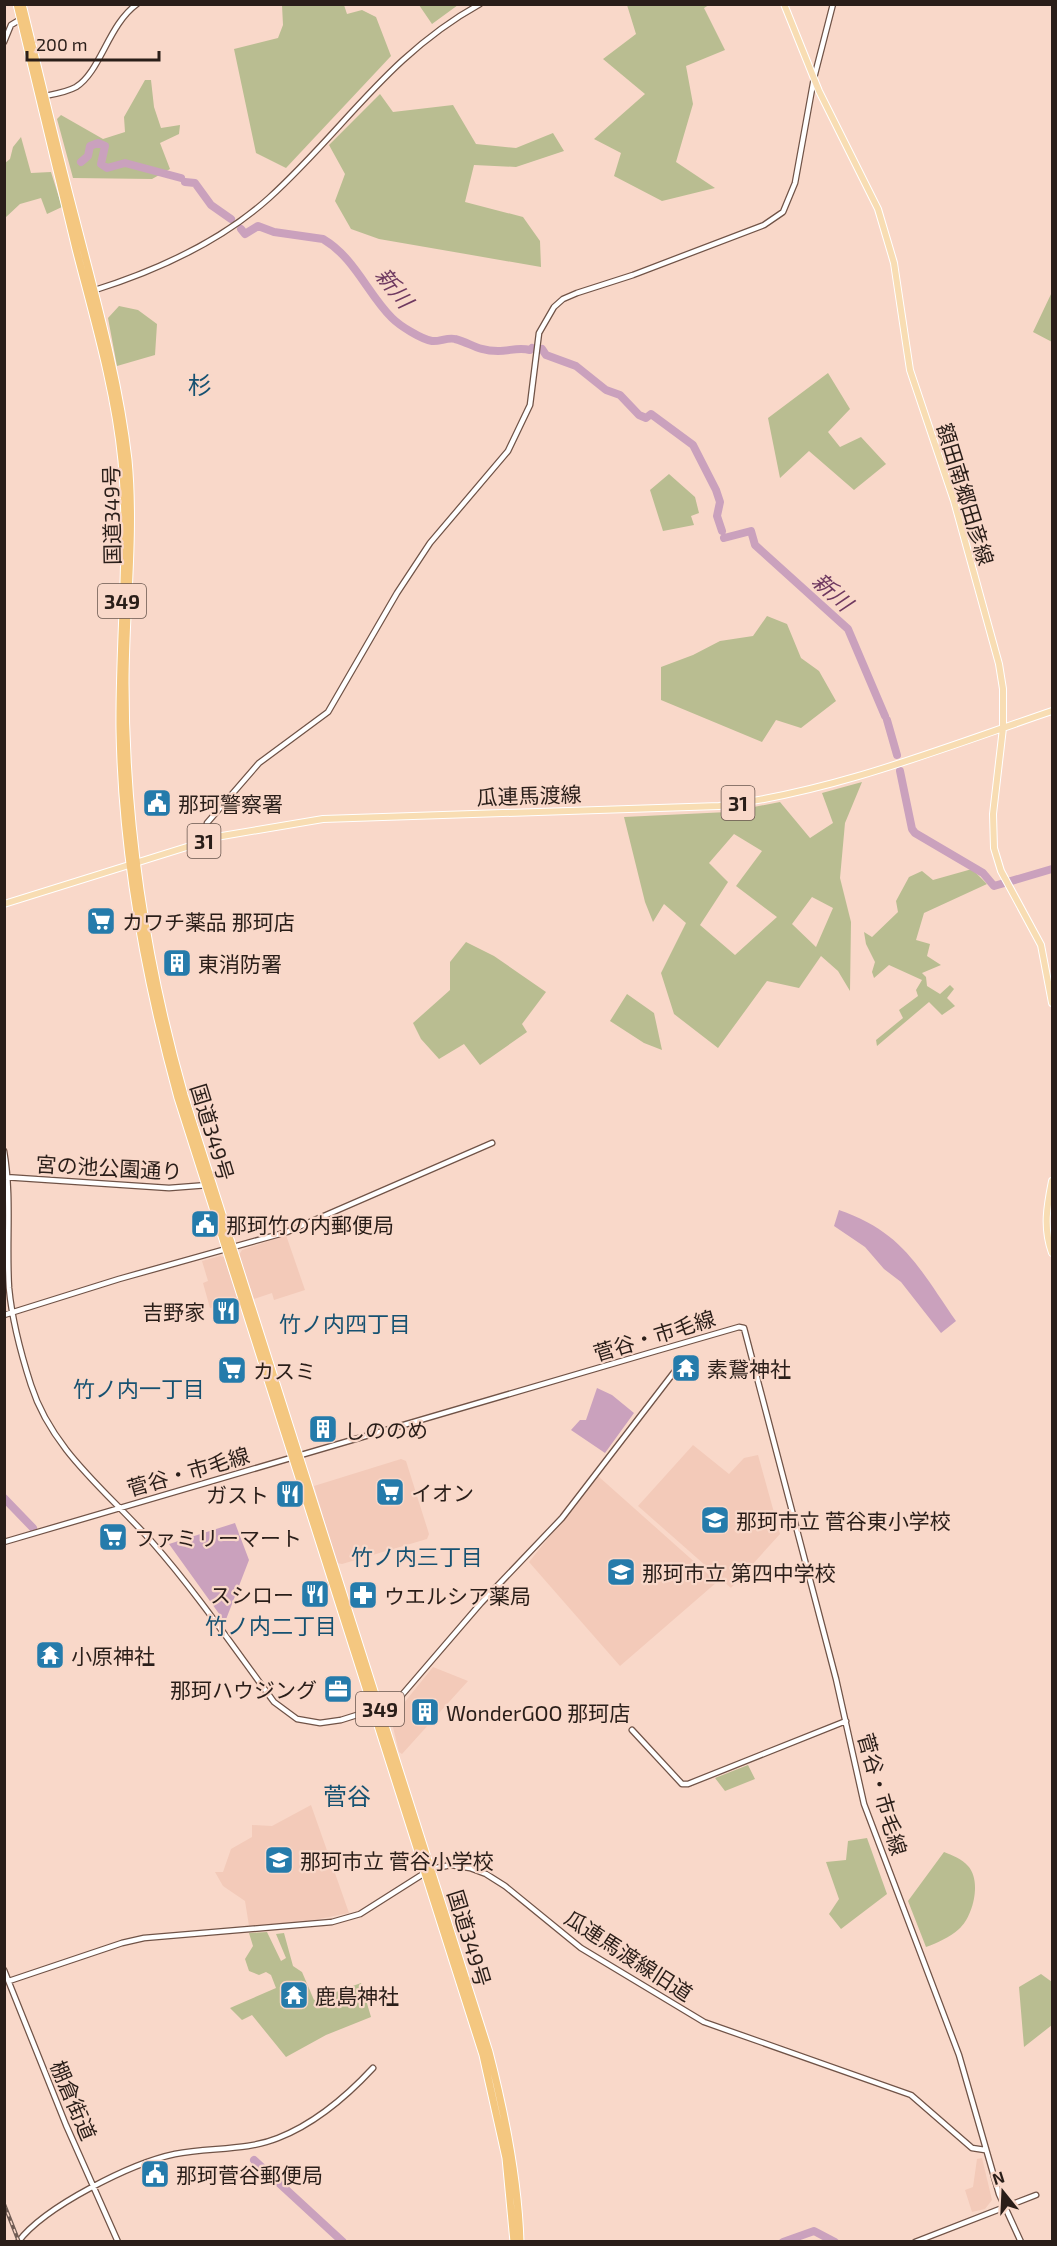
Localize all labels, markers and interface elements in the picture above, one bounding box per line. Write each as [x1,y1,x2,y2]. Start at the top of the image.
scale bar [27,24,159,62]
text: 200 m [36,33,88,55]
water label: 新川 [371,262,420,314]
district label: 杉 [188,370,212,399]
street label: 額田南郷田彦線 [933,420,999,568]
street label: 国道349号 [98,465,124,565]
water label: 新川 [808,567,860,617]
road number: 349 [98,584,146,618]
street label: 瓜連馬渡線 [476,781,582,809]
road number: 31 [722,786,754,820]
public building icon: 那珂警察署 [141,787,173,819]
place label: 那珂警察署 [178,791,283,816]
road number: 31 [188,824,220,858]
supermarket icon: カワチ薬品 那珂店 [85,905,117,937]
place label: カワチ薬品 那珂店 [122,909,295,934]
building icon: 東消防署 [161,947,193,979]
place label: 東消防署 [198,951,282,976]
street label: 国道349号 [186,1081,240,1183]
street label: 宮の池公園通り [35,1151,183,1183]
public building icon: 那珂竹の内郵便局 [189,1208,221,1240]
place label: 那珂竹の内郵便局 [226,1212,394,1237]
restaurant icon: 吉野家 [210,1295,242,1327]
place label: 吉野家 [142,1299,205,1324]
street label: 菅谷・市毛線 [590,1305,718,1365]
district label: 竹ノ内四丁目 [279,1310,411,1336]
temple icon: 素鵞神社 [670,1352,702,1384]
supermarket icon: カスミ [216,1354,248,1386]
place label: 素鵞神社 [707,1356,791,1381]
place label: カスミ [253,1358,316,1383]
district label: 竹ノ内一丁目 [73,1375,205,1401]
building icon: しののめ [307,1413,339,1445]
place label: しののめ [344,1417,428,1442]
street label: 菅谷・市毛線 [124,1442,252,1500]
supermarket icon: イオン [374,1476,406,1508]
restaurant icon: ガスト [274,1478,306,1510]
place label: イオン [411,1480,474,1505]
place label: ガスト [206,1482,269,1507]
school or university icon: 那珂市立 菅谷東小学校 [699,1504,731,1536]
place label: 那珂市立 菅谷東小学校 [736,1508,951,1533]
supermarket icon: ファミリーマート [97,1521,129,1553]
place label: ファミリーマート [134,1525,302,1550]
district label: 竹ノ内三丁目 [351,1543,483,1569]
school or university icon: 那珂市立 第四中学校 [605,1556,637,1588]
place label: 那珂市立 第四中学校 [642,1560,836,1585]
restaurant icon: スシロー [299,1578,331,1610]
pharmacy icon: ウエルシア薬局 [347,1579,379,1611]
place label: スシロー [210,1582,294,1607]
place label: ウエルシア薬局 [384,1583,531,1608]
district label: 竹ノ内二丁目 [205,1612,337,1638]
temple icon: 小原神社 [34,1639,66,1671]
place label: 小原神社 [71,1643,155,1668]
office icon: 那珂ハウジング [322,1673,354,1705]
place label: 那珂ハウジング [170,1677,317,1702]
road number: 349 [356,1692,404,1726]
building icon: WonderGOO 那珂店 [409,1696,441,1728]
place label: WonderGOO 那珂店 [446,1700,630,1725]
street label: 菅谷・市毛線 [854,1730,912,1858]
district label: 菅谷 [323,1781,371,1810]
school or university icon: 那珂市立 菅谷小学校 [263,1844,295,1876]
place label: 那珂市立 菅谷小学校 [300,1848,494,1873]
street label: 国道349号 [443,1887,497,1989]
street label: 瓜連馬渡線旧道 [561,1904,697,2006]
temple icon: 鹿島神社 [278,1979,310,2011]
place label: 鹿島神社 [315,1983,399,2008]
street label: 棚倉街道 [46,2056,102,2144]
public building icon: 那珂菅谷郵便局 [139,2158,171,2190]
place label: 那珂菅谷郵便局 [176,2162,323,2187]
north arrow [973,2162,1033,2222]
text: N [990,2166,1007,2188]

